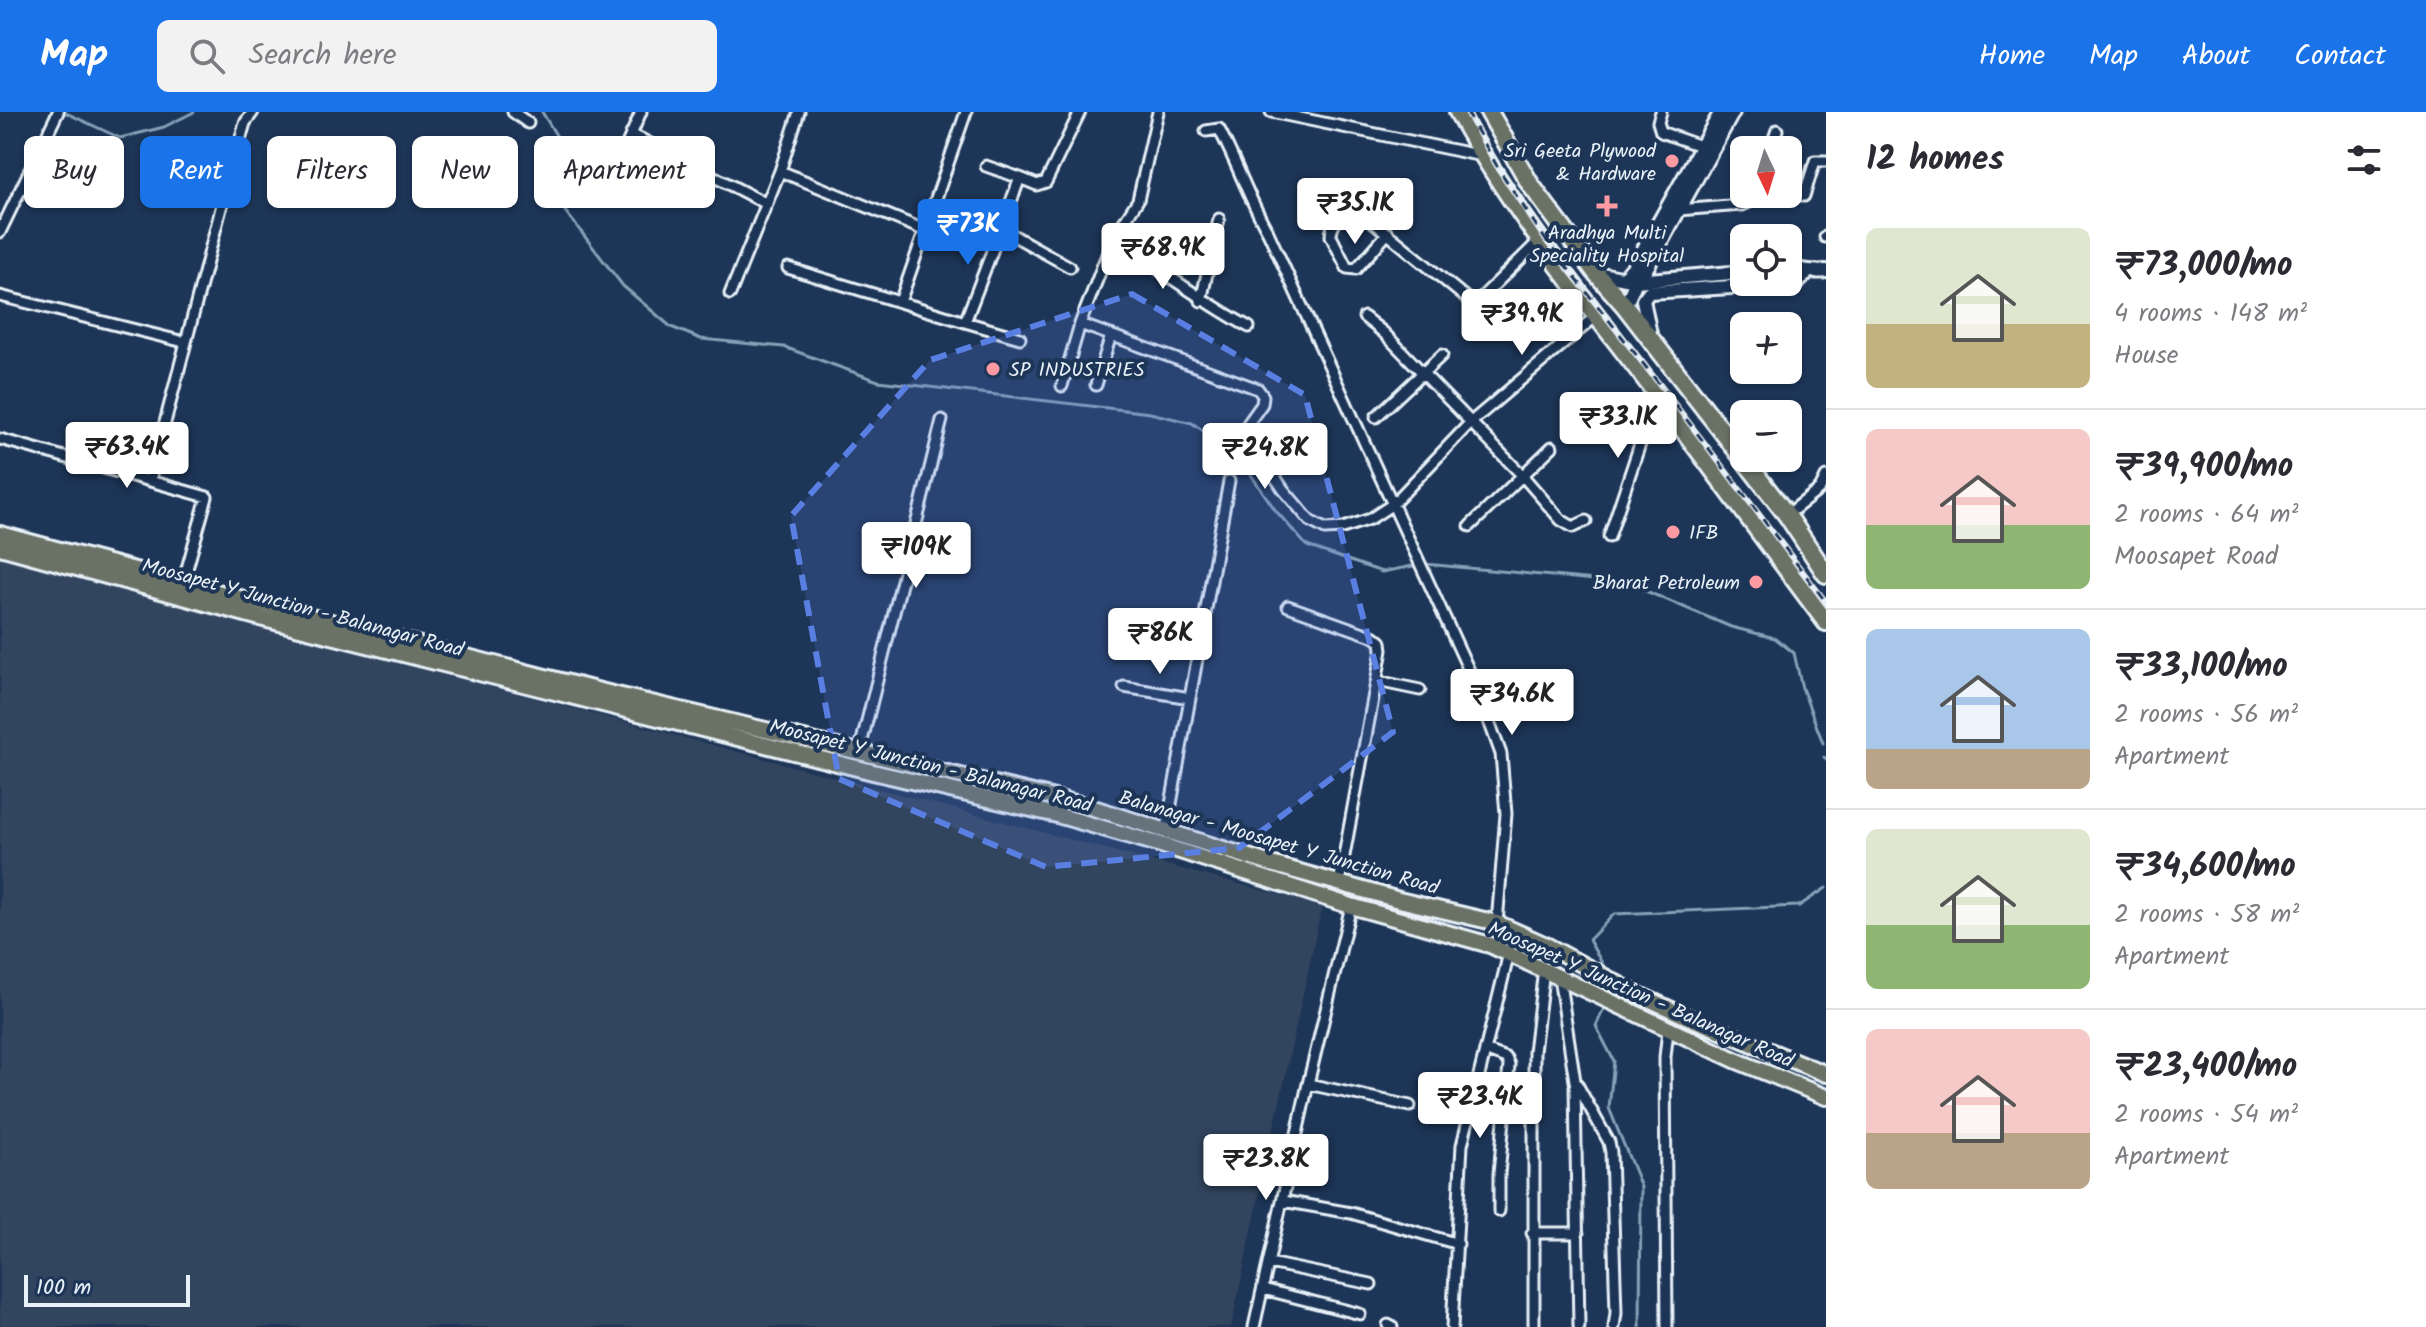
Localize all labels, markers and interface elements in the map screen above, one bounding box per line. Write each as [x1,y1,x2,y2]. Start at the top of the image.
search box [157,20,717,92]
text: Map [40,26,109,86]
text: Search here [249,32,396,80]
icon: search [185,34,229,78]
text: Home [1979,34,2045,79]
text: Map [2089,34,2138,79]
text: About [2182,34,2250,79]
text: Contact [2294,34,2386,79]
text: 12 homes [1866,133,2004,187]
chip: Buy [24,136,124,208]
chip: Rent [140,136,251,208]
chip: Filters [267,136,396,208]
chip: New [412,136,518,208]
chip: Apartment [534,136,715,208]
place label: Sri Geeta Plywood & Hardware [1504,136,1657,191]
north arrow [1730,136,1802,208]
map controls [1730,136,1802,472]
icon: filters [2342,138,2386,182]
marker: Sri Geeta Plywood & Hardware [1663,152,1681,170]
pin: ₹35.1K [1290,178,1420,246]
text: ₹35.1K [1315,183,1395,225]
marker: Aradhya Multi Speciality Hospital [1596,195,1618,217]
pin: ₹73K [921,199,1015,267]
text: ₹73K [936,204,1000,246]
place label: Aradhya Multi Speciality Hospital [1530,218,1684,273]
pin: ₹68.9K [1098,223,1228,291]
button: locate [1730,224,1802,296]
text: ₹68.9K [1119,228,1207,270]
text: ₹73,000/mo [2114,239,2292,293]
icon: home [1930,260,2026,356]
pin: ₹39.9K [1457,289,1587,357]
text: 4 rooms · 148 m² [2114,293,2307,335]
text: ₹39.9K [1480,294,1564,336]
button: + [1730,312,1802,384]
text: House [2114,335,2178,377]
place label: SP INDUSTRIES [1009,355,1145,387]
marker: SP INDUSTRIES [984,360,1002,378]
pin: ₹33.1K [1553,392,1683,460]
text: ₹33.1K [1578,397,1658,439]
button: − [1730,400,1802,472]
pin: ₹63.4K [62,422,192,490]
pin: ₹24.8K [1200,423,1330,491]
text: ₹63.4K [84,427,170,469]
text: ₹24.8K [1220,428,1310,470]
text: ₹39,900/mo [2114,440,2293,494]
icon: home [1930,461,2026,557]
text: 2 rooms · 64 m² [2114,494,2298,536]
place label: IFB [1689,518,1718,550]
pin: ₹109K [860,522,972,590]
marker: IFB [1664,523,1682,541]
text: ₹109K [880,527,952,569]
text: Moosapet Road [2114,536,2278,578]
street label: Moosapet Y Junction - Balanagar Road [138,551,468,668]
place label: Bharat Petroleum [1593,568,1740,600]
marker: Bharat Petroleum [1747,573,1765,591]
pin: ₹86K [1113,608,1207,676]
text: ₹86K [1126,613,1194,655]
text: ₹33,100/mo [2114,640,2288,694]
icon: home [1930,661,2026,757]
pin: ₹34.6K [1447,669,1577,737]
text: ₹34.6K [1469,674,1555,716]
text: 2 rooms · 56 m² [2114,694,2298,736]
street label: Moosapet Y Junction - Balanagar Road [766,711,1096,823]
text: Apartment [2114,736,2229,778]
street label: Balanagar - Moosapet Y Junction Road [1115,783,1443,905]
text: ₹34,600/mo [2114,840,2296,894]
icon: home [1930,861,2026,957]
text: 2 rooms · 58 m² [2114,894,2299,936]
street label: Moosapet Y Junction - Balanagar Road [1482,914,1799,1078]
text: Apartment [2114,936,2229,978]
text: ₹23,400/mo [2114,1040,2297,1094]
icon: home [1930,1061,2026,1157]
pin: ₹23.4K [1415,1072,1545,1140]
text: ₹23.4K [1436,1077,1524,1119]
text: 2 rooms · 54 m² [2114,1094,2298,1136]
pin: ₹23.8K [1201,1134,1331,1202]
text: Apartment [2114,1136,2229,1178]
text: ₹23.8K [1221,1139,1311,1181]
scale bar [24,1271,190,1307]
text: 100 m [36,1271,91,1306]

